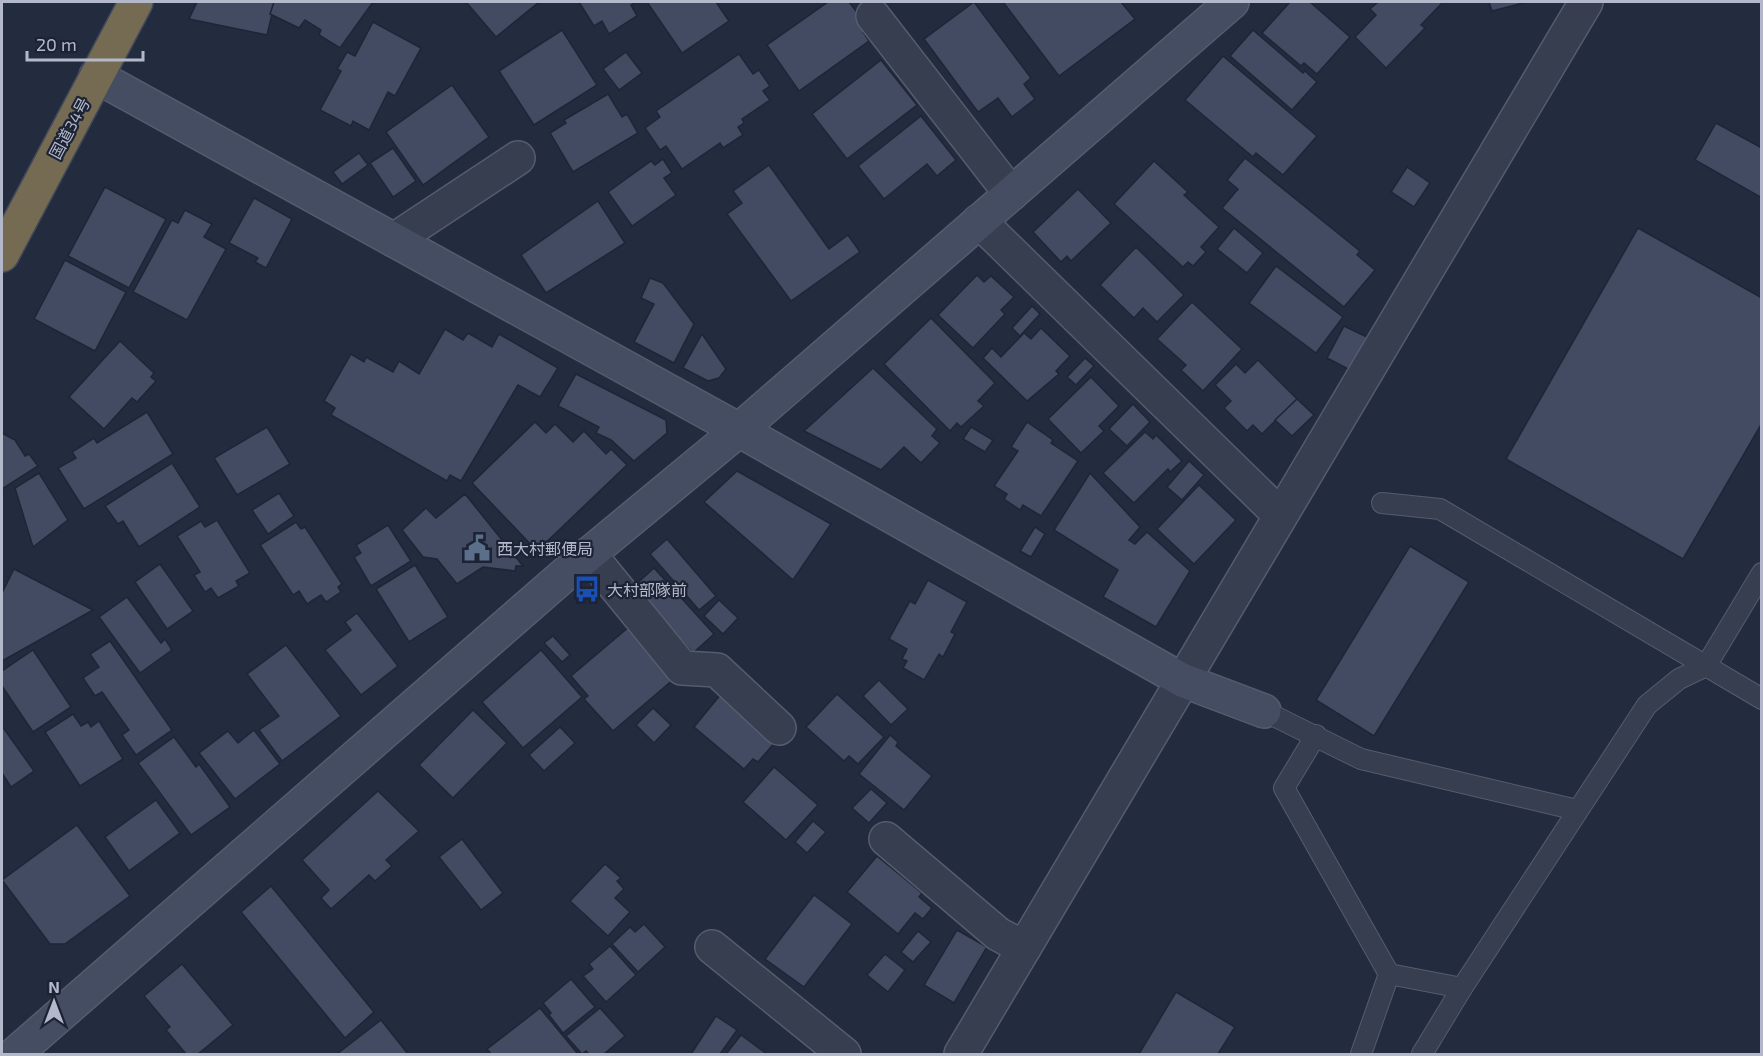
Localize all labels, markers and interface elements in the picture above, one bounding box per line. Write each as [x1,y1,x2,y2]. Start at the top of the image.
scale bar [27,24,142,62]
text: 20 m [36,33,77,55]
street label: 国道34号 [45,94,93,162]
public building icon: 西大村郵便局 [462,533,492,563]
place label: 西大村郵便局 [497,539,593,558]
bus stop icon: 大村部隊前 [572,574,602,604]
place label: 大村部隊前 [607,580,687,599]
north arrow [24,972,84,1032]
text: N [48,977,60,996]

